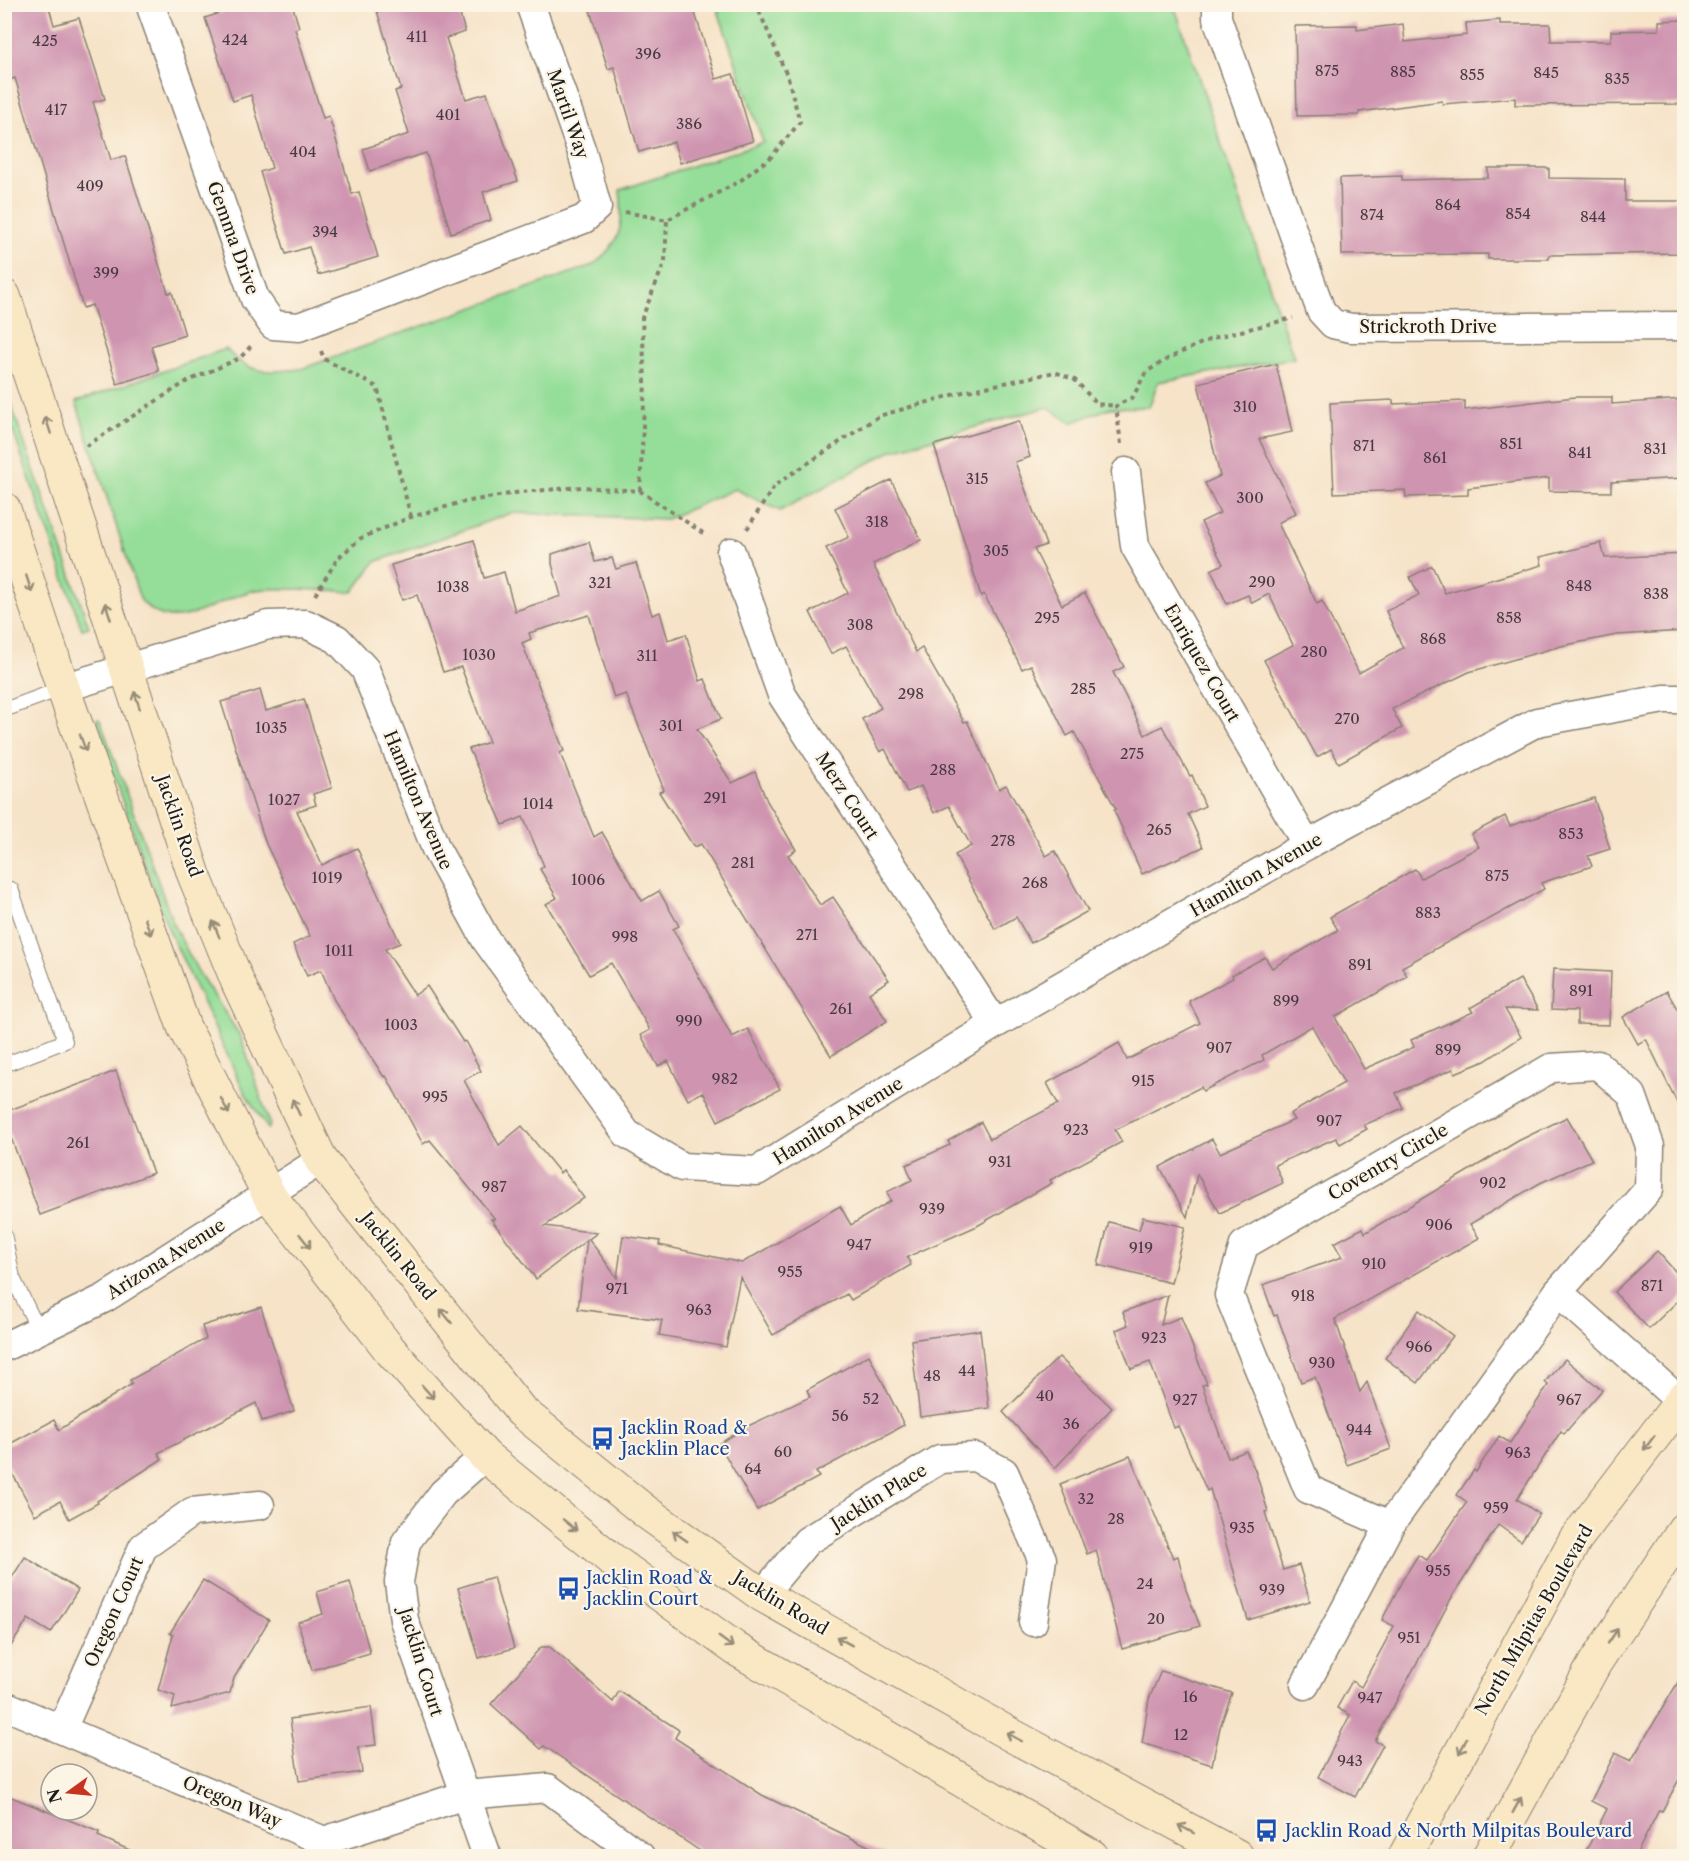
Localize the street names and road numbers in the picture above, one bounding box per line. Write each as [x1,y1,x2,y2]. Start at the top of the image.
street label: Martil Way [542,66,594,163]
street label: Gemma Drive [202,178,264,298]
street label: Strickroth Drive [1359,316,1497,338]
street label: Enriquez Court [1159,600,1245,727]
street label: Hamilton Avenue [379,727,457,873]
street label: Merz Court [811,748,884,844]
street label: Jacklin Road [150,769,207,880]
street label: Hamilton Avenue [1186,828,1326,922]
street label: Hamilton Avenue [769,1072,907,1170]
street label: Coventry Circle [1324,1119,1452,1205]
street label: Jacklin Road [354,1205,440,1304]
street label: Arizona Avenue [102,1214,229,1305]
street label: Jacklin Place [825,1459,931,1537]
street label: North Milpitas Boulevard [1470,1521,1598,1719]
street label: Oregon Court [80,1553,148,1671]
street label: Jacklin Road [727,1564,833,1640]
street label: Jacklin Court [393,1602,448,1720]
street label: Oregon Way [179,1771,286,1833]

